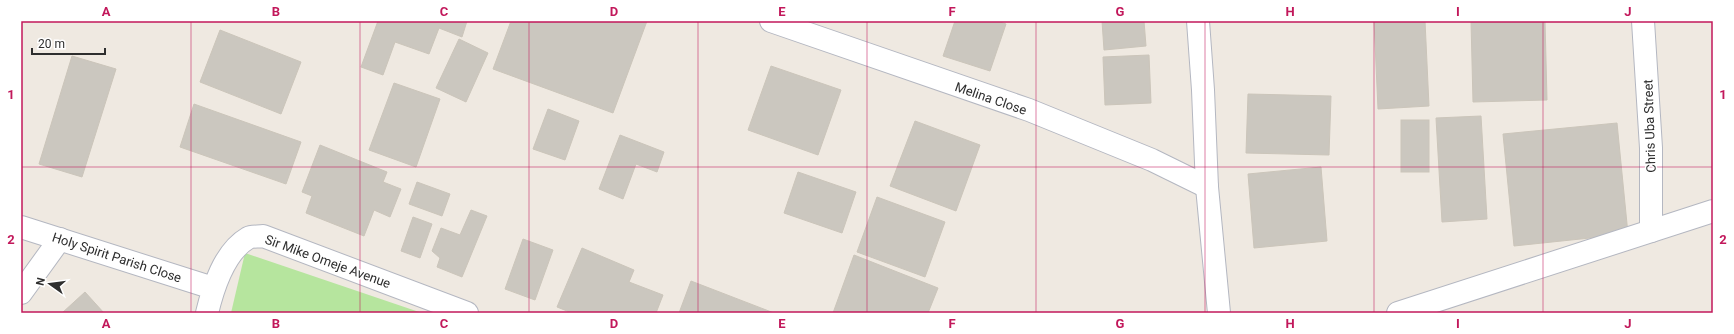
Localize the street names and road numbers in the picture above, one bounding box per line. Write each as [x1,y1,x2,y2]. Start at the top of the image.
street label: Melina Close [953,79,1029,118]
street label: Chris Uba Street [1640,79,1659,173]
street label: Holy Spirit Parish Close [50,229,183,285]
street label: Sir Mike Omeje Avenue [263,232,393,291]

